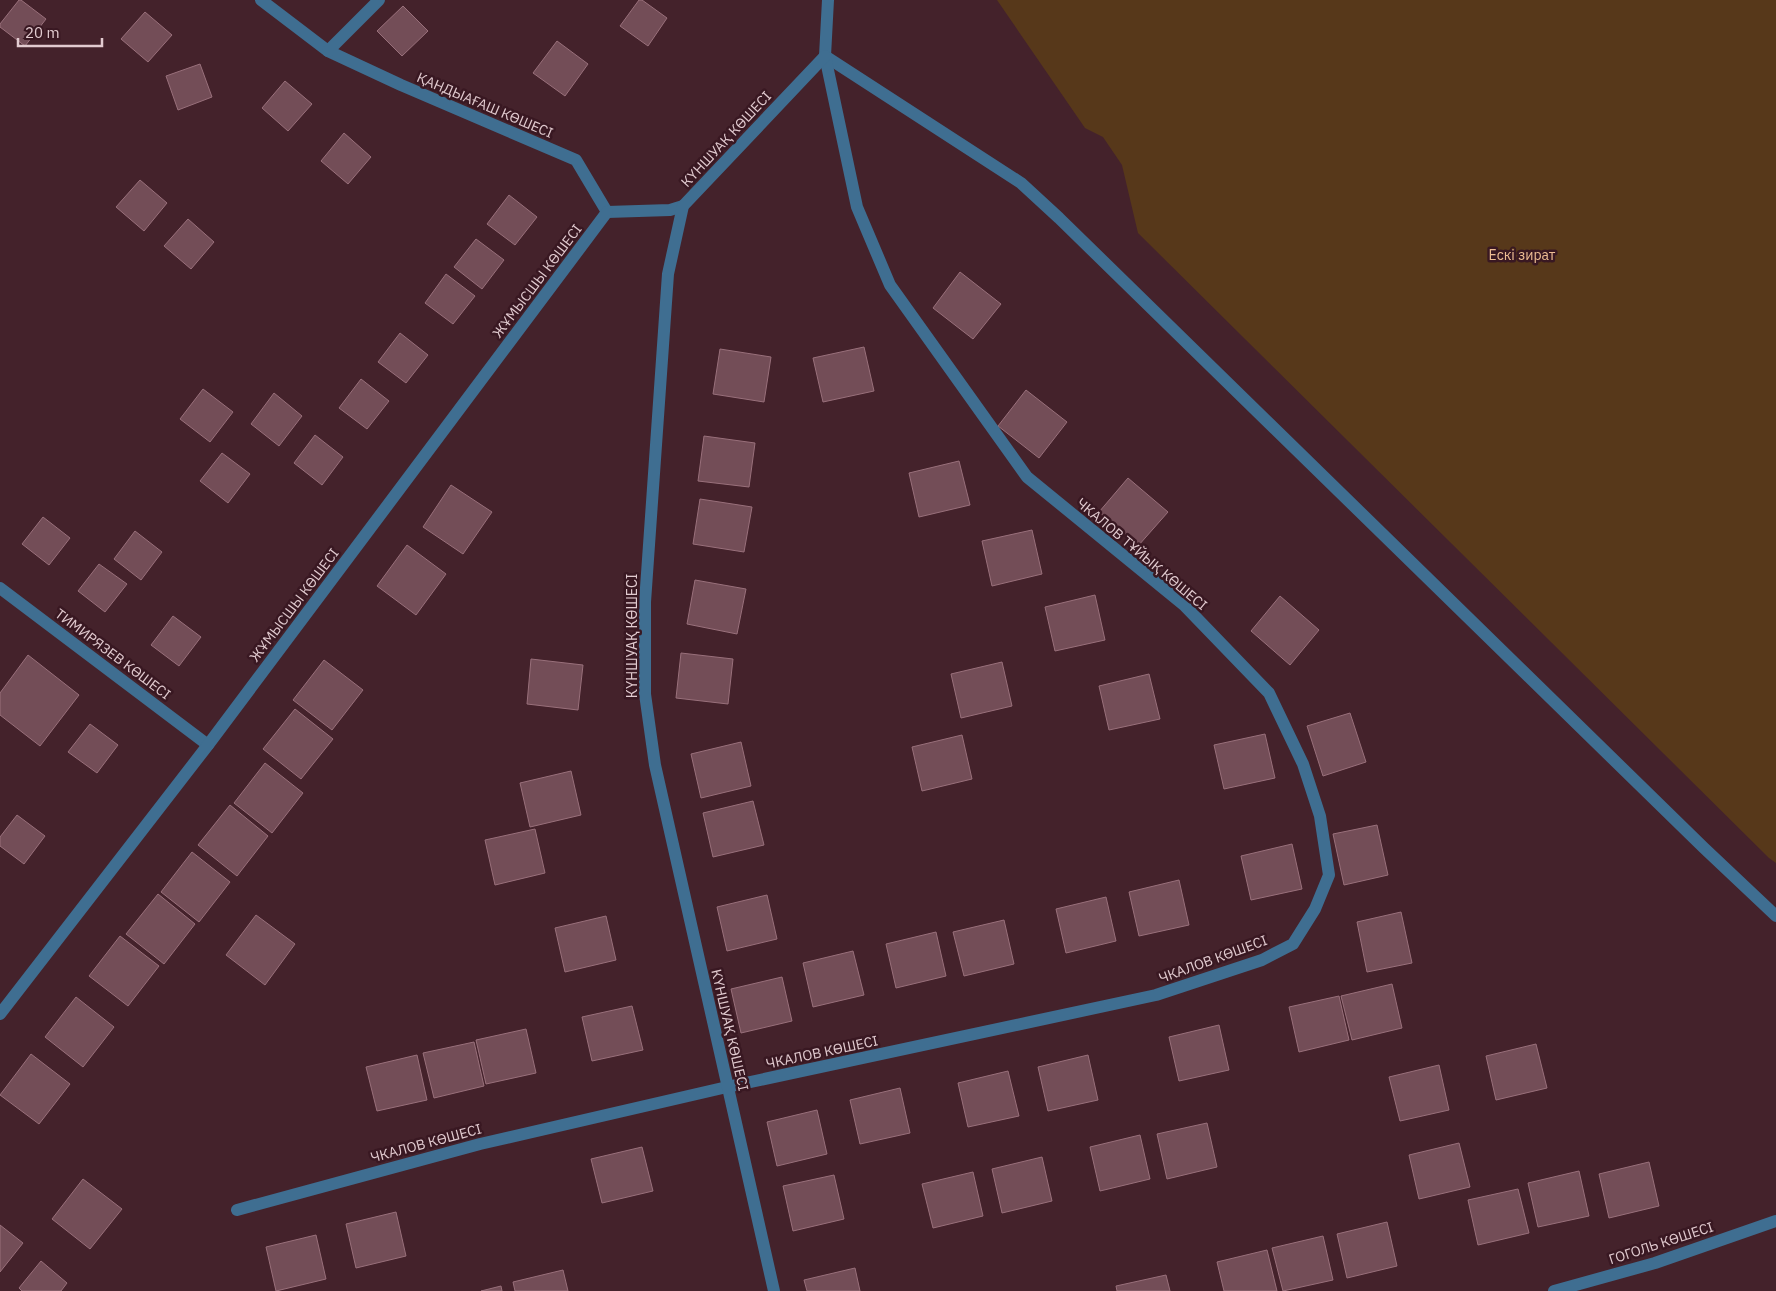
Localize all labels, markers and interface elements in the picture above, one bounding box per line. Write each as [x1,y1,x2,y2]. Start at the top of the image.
scale bar [18,15,101,47]
text: 20 m [25,23,60,42]
street label: ҚАНДЫАҒАШ КӨШЕСІ [414,68,556,142]
street label: КҮНШУАҚ КӨШЕСІ [677,87,775,191]
street label: ЖҰМЫСШЫ КӨШЕСІ [488,221,586,341]
park label: Ескі зират [1489,246,1556,264]
street label: ЧКАЛОВ ТҰЙЫҚ КӨШЕСІ [1073,493,1212,614]
street label: ЖҰМЫСШЫ КӨШЕСІ [245,545,343,665]
street label: КҮНШУАҚ КӨШЕСІ [623,574,641,698]
street label: ТИМИРЯЗЕВ КӨШЕСІ [52,605,174,703]
street label: ЧКАЛОВ КӨШЕСІ [1156,931,1270,987]
street label: КҮНШУАҚ КӨШЕСІ [707,967,753,1093]
street label: ЧКАЛОВ КӨШЕСІ [764,1031,880,1073]
street label: ЧКАЛОВ КӨШЕСІ [369,1120,483,1166]
street label: ГОГОЛЬ КӨШЕСІ [1606,1218,1716,1268]

